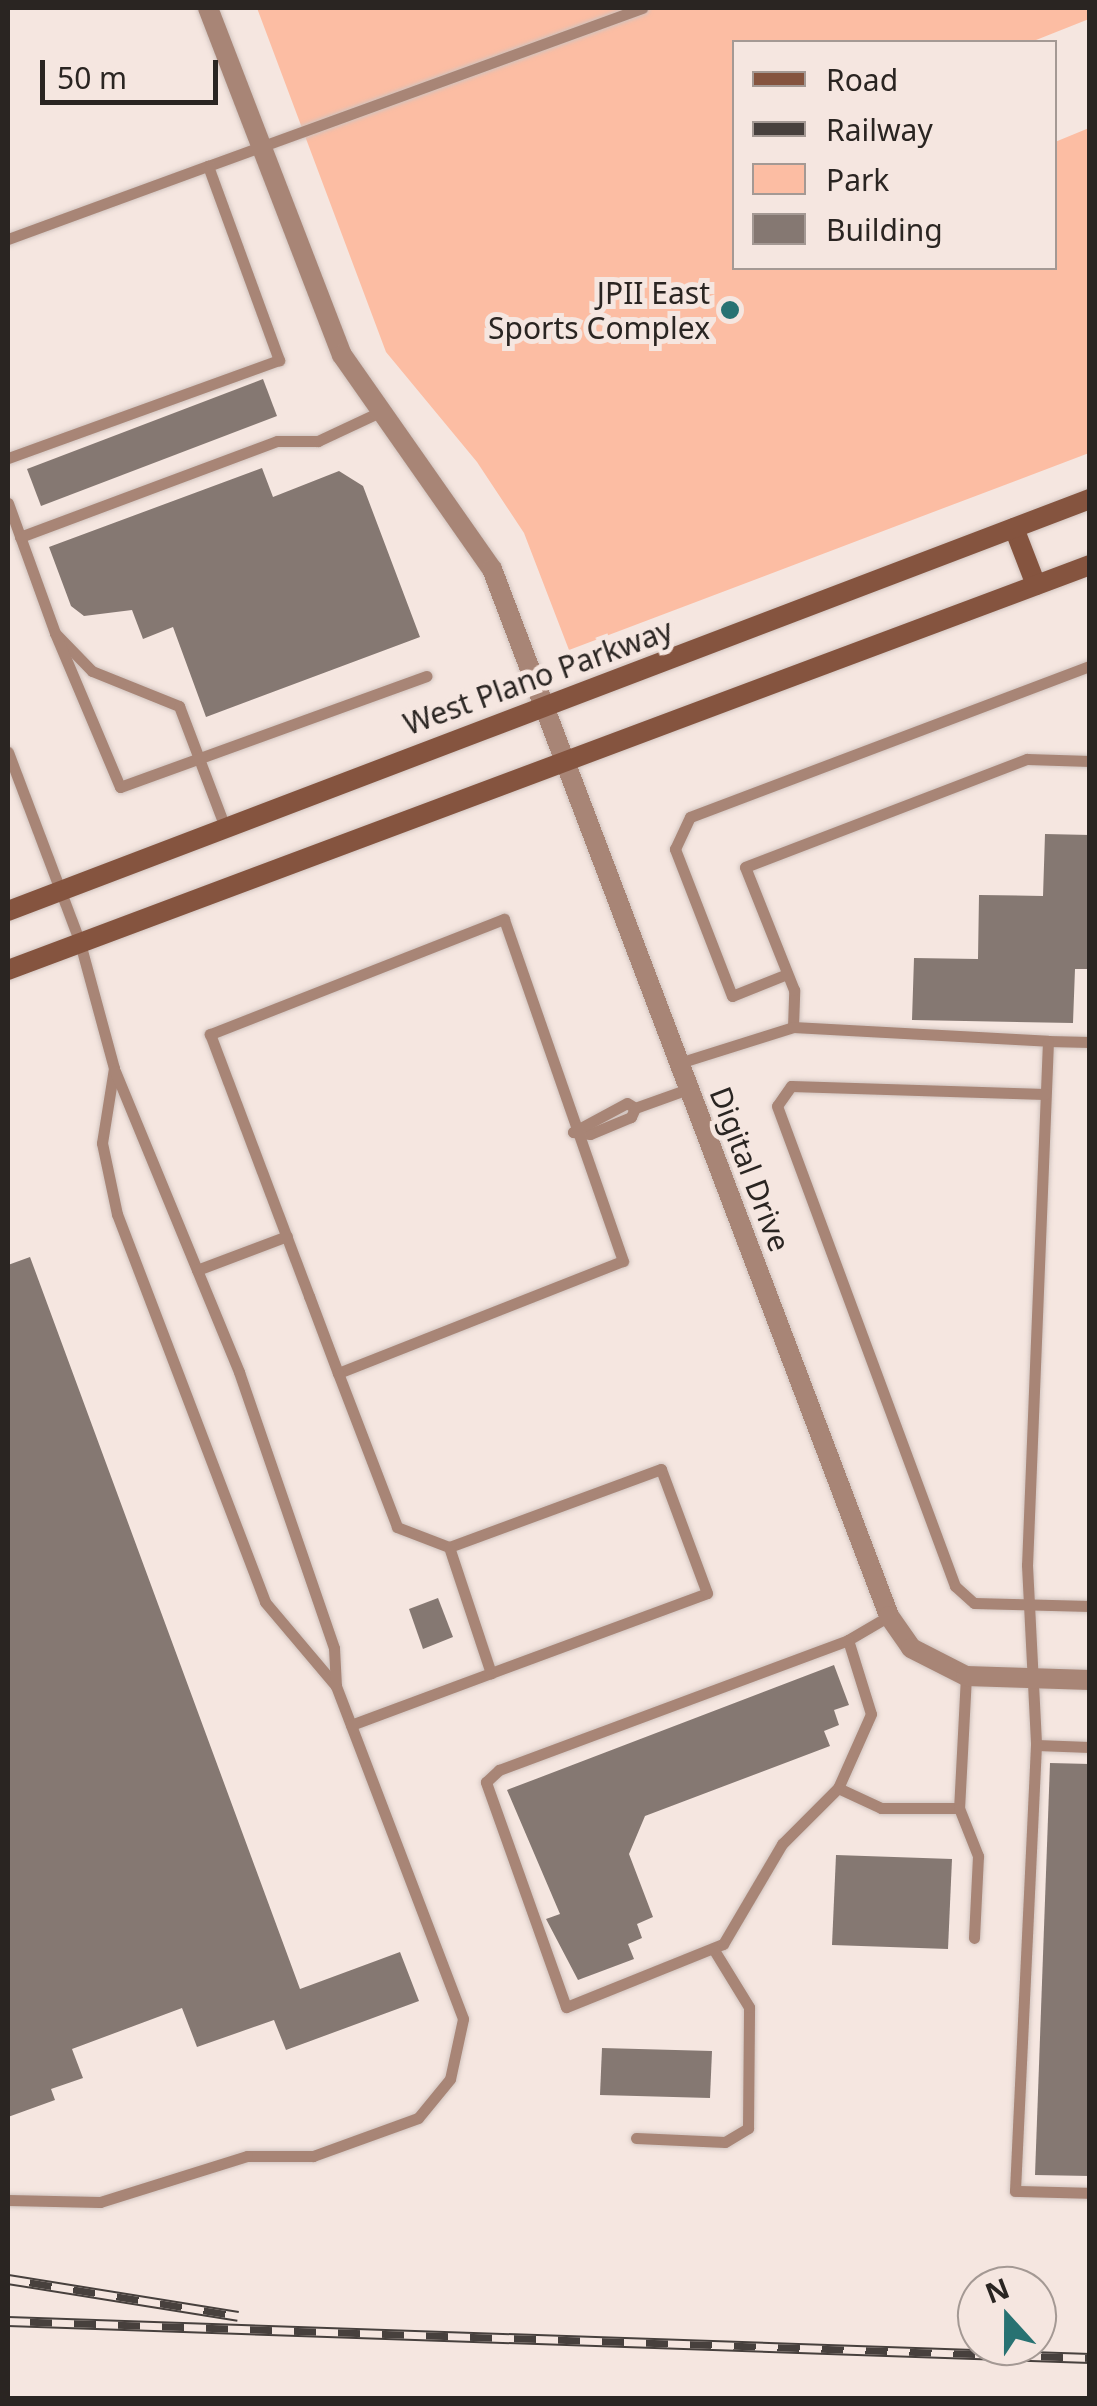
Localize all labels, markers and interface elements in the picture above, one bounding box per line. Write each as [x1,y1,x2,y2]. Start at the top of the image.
scale bar [45,40,222,102]
legend [732,40,1057,270]
text: 50 m [57,57,127,98]
text: Road [826,59,898,100]
text: Railway [826,109,933,150]
text: Park [826,159,889,200]
text: Building [826,209,943,250]
place label: JPII East Sports Complex [488,275,710,346]
marker: JPII East Sports Complex [719,299,741,321]
street label: West Plano Parkway [399,612,677,742]
street label: Digital Drive [702,1082,798,1256]
north arrow [957,2266,1057,2366]
text: N [980,2268,1014,2312]

